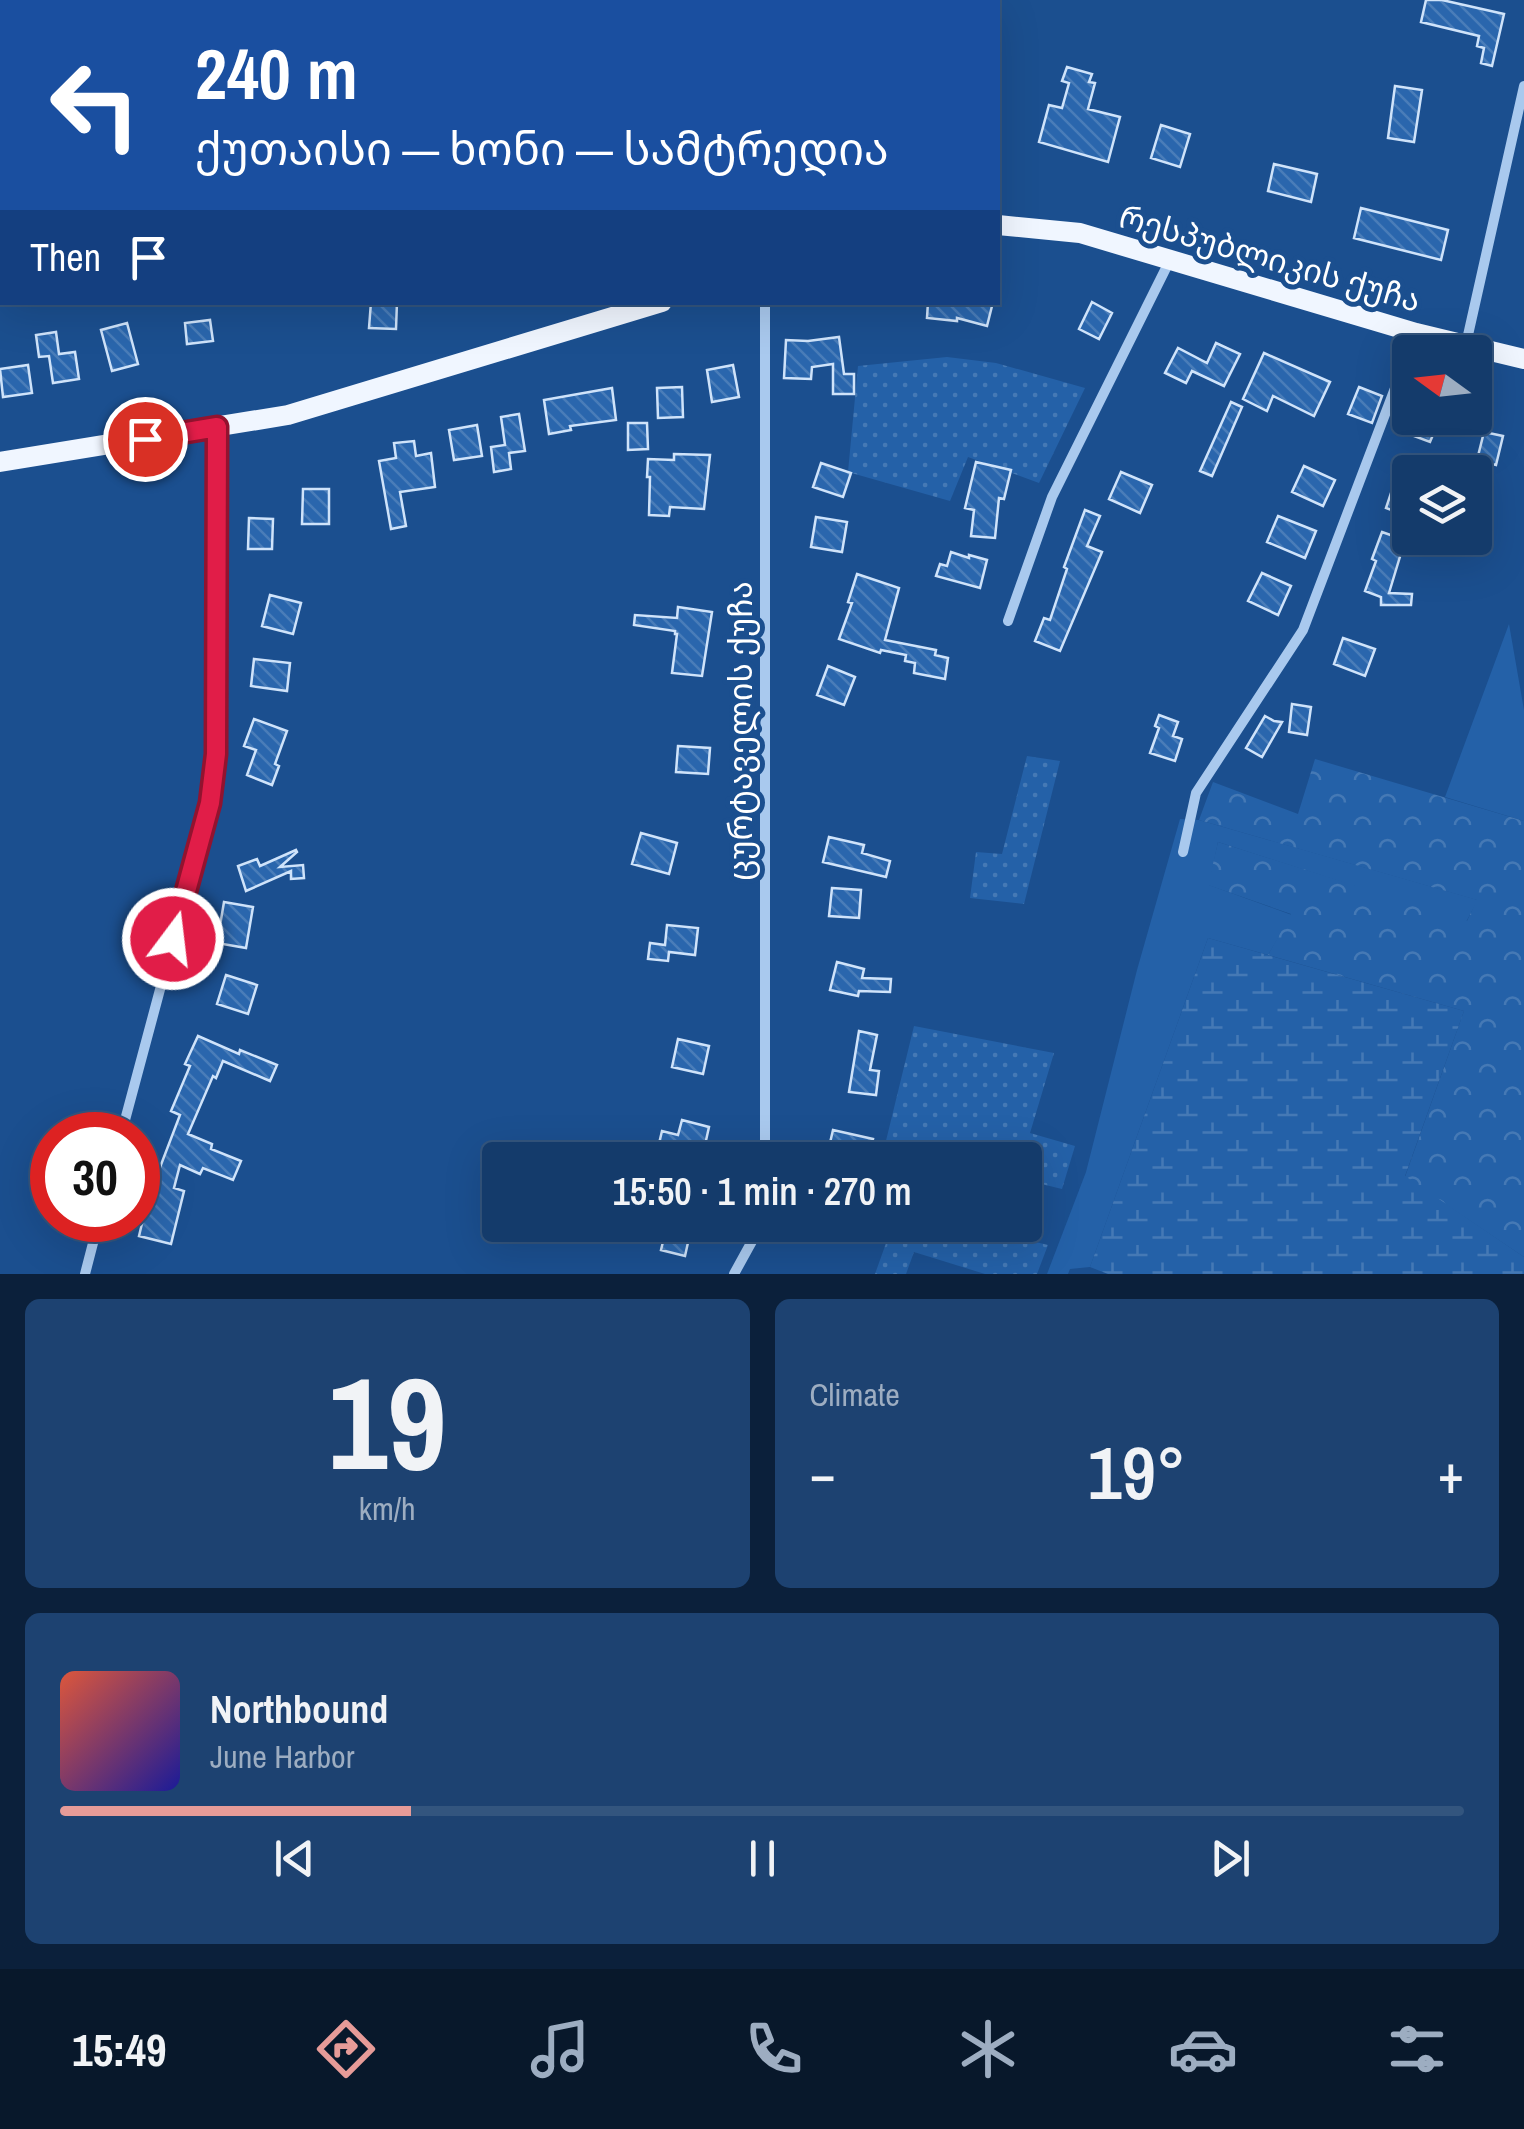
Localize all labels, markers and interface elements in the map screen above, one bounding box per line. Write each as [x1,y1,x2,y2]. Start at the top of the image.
text: 240 m [195,27,358,121]
icon: left [30,40,160,170]
text: ქუთაისი — ხონი — სამტრედია [195,118,889,179]
street label: რესპუბლიკის ქუჩა [1114,194,1426,322]
icon: arrive [121,230,176,285]
text: Then [30,232,101,283]
north arrow [1392,335,1492,435]
map controls [1392,335,1492,555]
pin [103,397,188,482]
icon: arrive [118,412,173,467]
button: layers [1392,455,1492,555]
street label: ცურტაველის ქუჩა [719,581,762,881]
position arrow [121,887,225,991]
speed limit sign: 30 [30,1112,160,1242]
text: 15:50 · 1 min · 270 m [612,1166,912,1217]
text: 19 [328,1334,447,1510]
text: Climate [810,1373,900,1416]
text: 19° [1088,1421,1186,1522]
text: − [810,1436,836,1510]
text: + [1438,1436,1464,1510]
text: km/h [359,1487,416,1530]
text: Northbound [210,1684,388,1735]
text: June Harbor [210,1735,354,1778]
icon: previous [267,1831,322,1886]
icon: pause [735,1831,790,1886]
icon: next [1203,1831,1258,1886]
icon: directions [311,2014,381,2084]
icon: music [525,2014,595,2084]
icon: phone [739,2014,809,2084]
icon: climate [953,2014,1023,2084]
icon: car [1168,2014,1238,2084]
icon: filters [1382,2014,1452,2084]
text: 15:49 [72,2019,166,2080]

